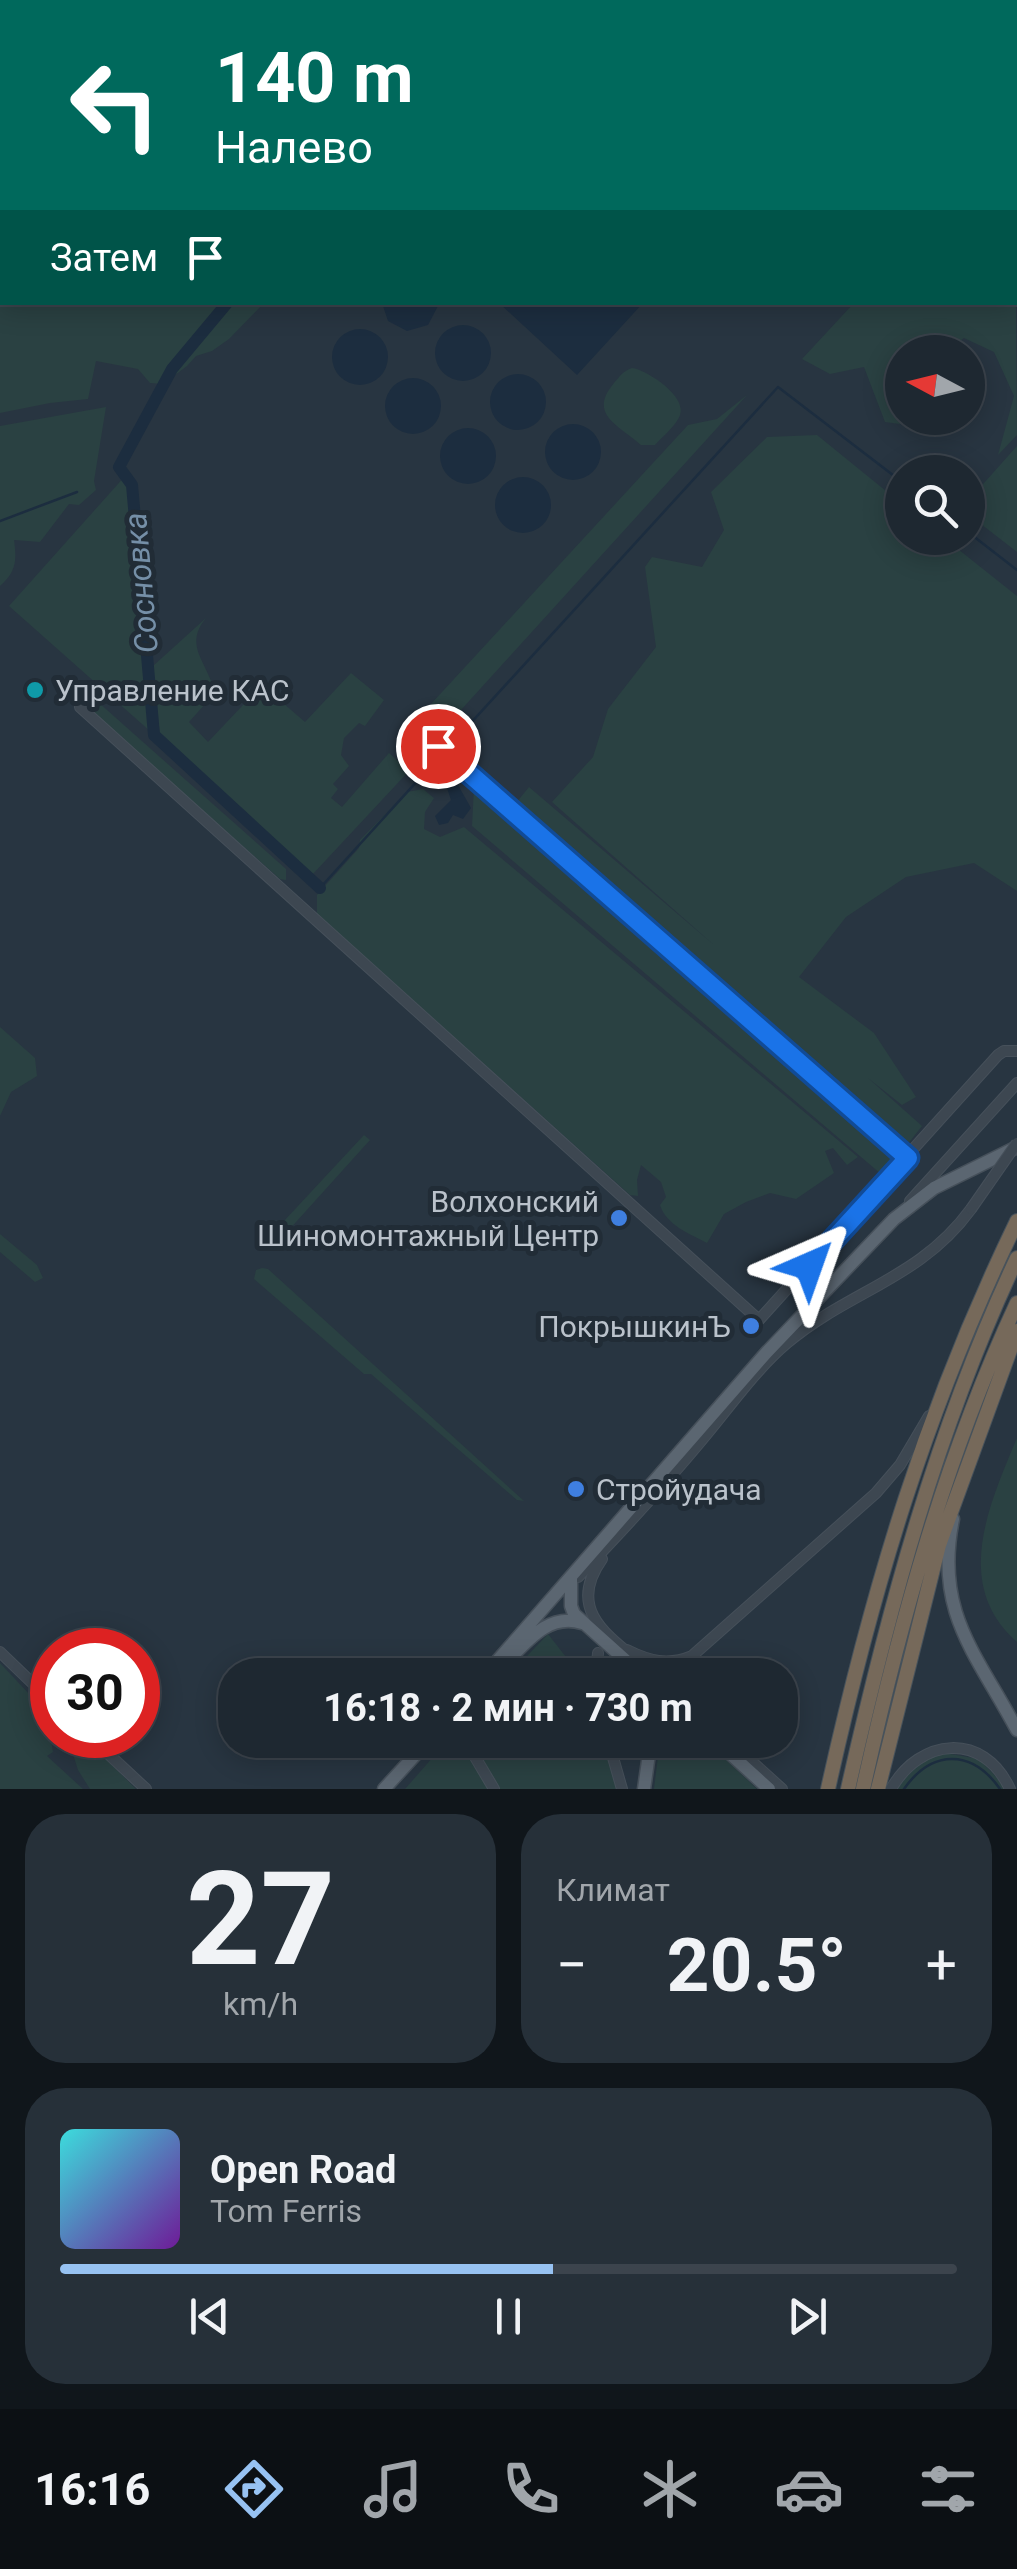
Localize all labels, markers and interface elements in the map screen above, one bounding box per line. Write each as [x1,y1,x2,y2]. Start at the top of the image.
text: 140 m [215,37,414,119]
icon: left [50,40,180,170]
text: Налево [215,121,373,174]
icon: arrive [178,230,233,285]
text: Затем [50,236,158,280]
north arrow [885,335,985,435]
map controls [885,335,985,555]
button: search [885,455,985,555]
water label: Сосновка [116,511,166,655]
place label: Управление КАС [55,673,289,708]
marker: Управление КАС [24,679,46,701]
pin [396,704,481,789]
icon: arrive [411,719,466,774]
place label: Волхонский Шиномонтажный Центр [257,1184,599,1253]
marker: Волхонский Шиномонтажный Центр [608,1207,630,1229]
position arrow [757,1214,861,1318]
place label: ПокрышкинЪ [538,1309,731,1344]
marker: ПокрышкинЪ [740,1315,762,1337]
place label: Стройудача [596,1472,762,1507]
marker: Стройудача [565,1478,587,1500]
speed limit sign: 30 [30,1628,160,1758]
text: 16:18 · 2 мин · 730 m [323,1686,693,1730]
text: 27 [186,1843,335,1996]
text: Климат [556,1871,670,1909]
text: 20.5° [667,1921,847,2009]
text: − [556,1933,587,1997]
text: + [926,1933,957,1997]
text: km/h [223,1985,298,2023]
text: Open Road [210,2148,396,2192]
text: Tom Ferris [210,2192,362,2230]
icon: previous [182,2289,237,2344]
icon: pause [481,2289,536,2344]
icon: next [780,2289,835,2344]
icon: directions [219,2454,289,2524]
icon: music [358,2454,428,2524]
icon: phone [496,2454,566,2524]
icon: climate [635,2454,705,2524]
icon: car [774,2454,844,2524]
icon: filters [913,2454,983,2524]
text: 16:16 [34,2463,150,2516]

